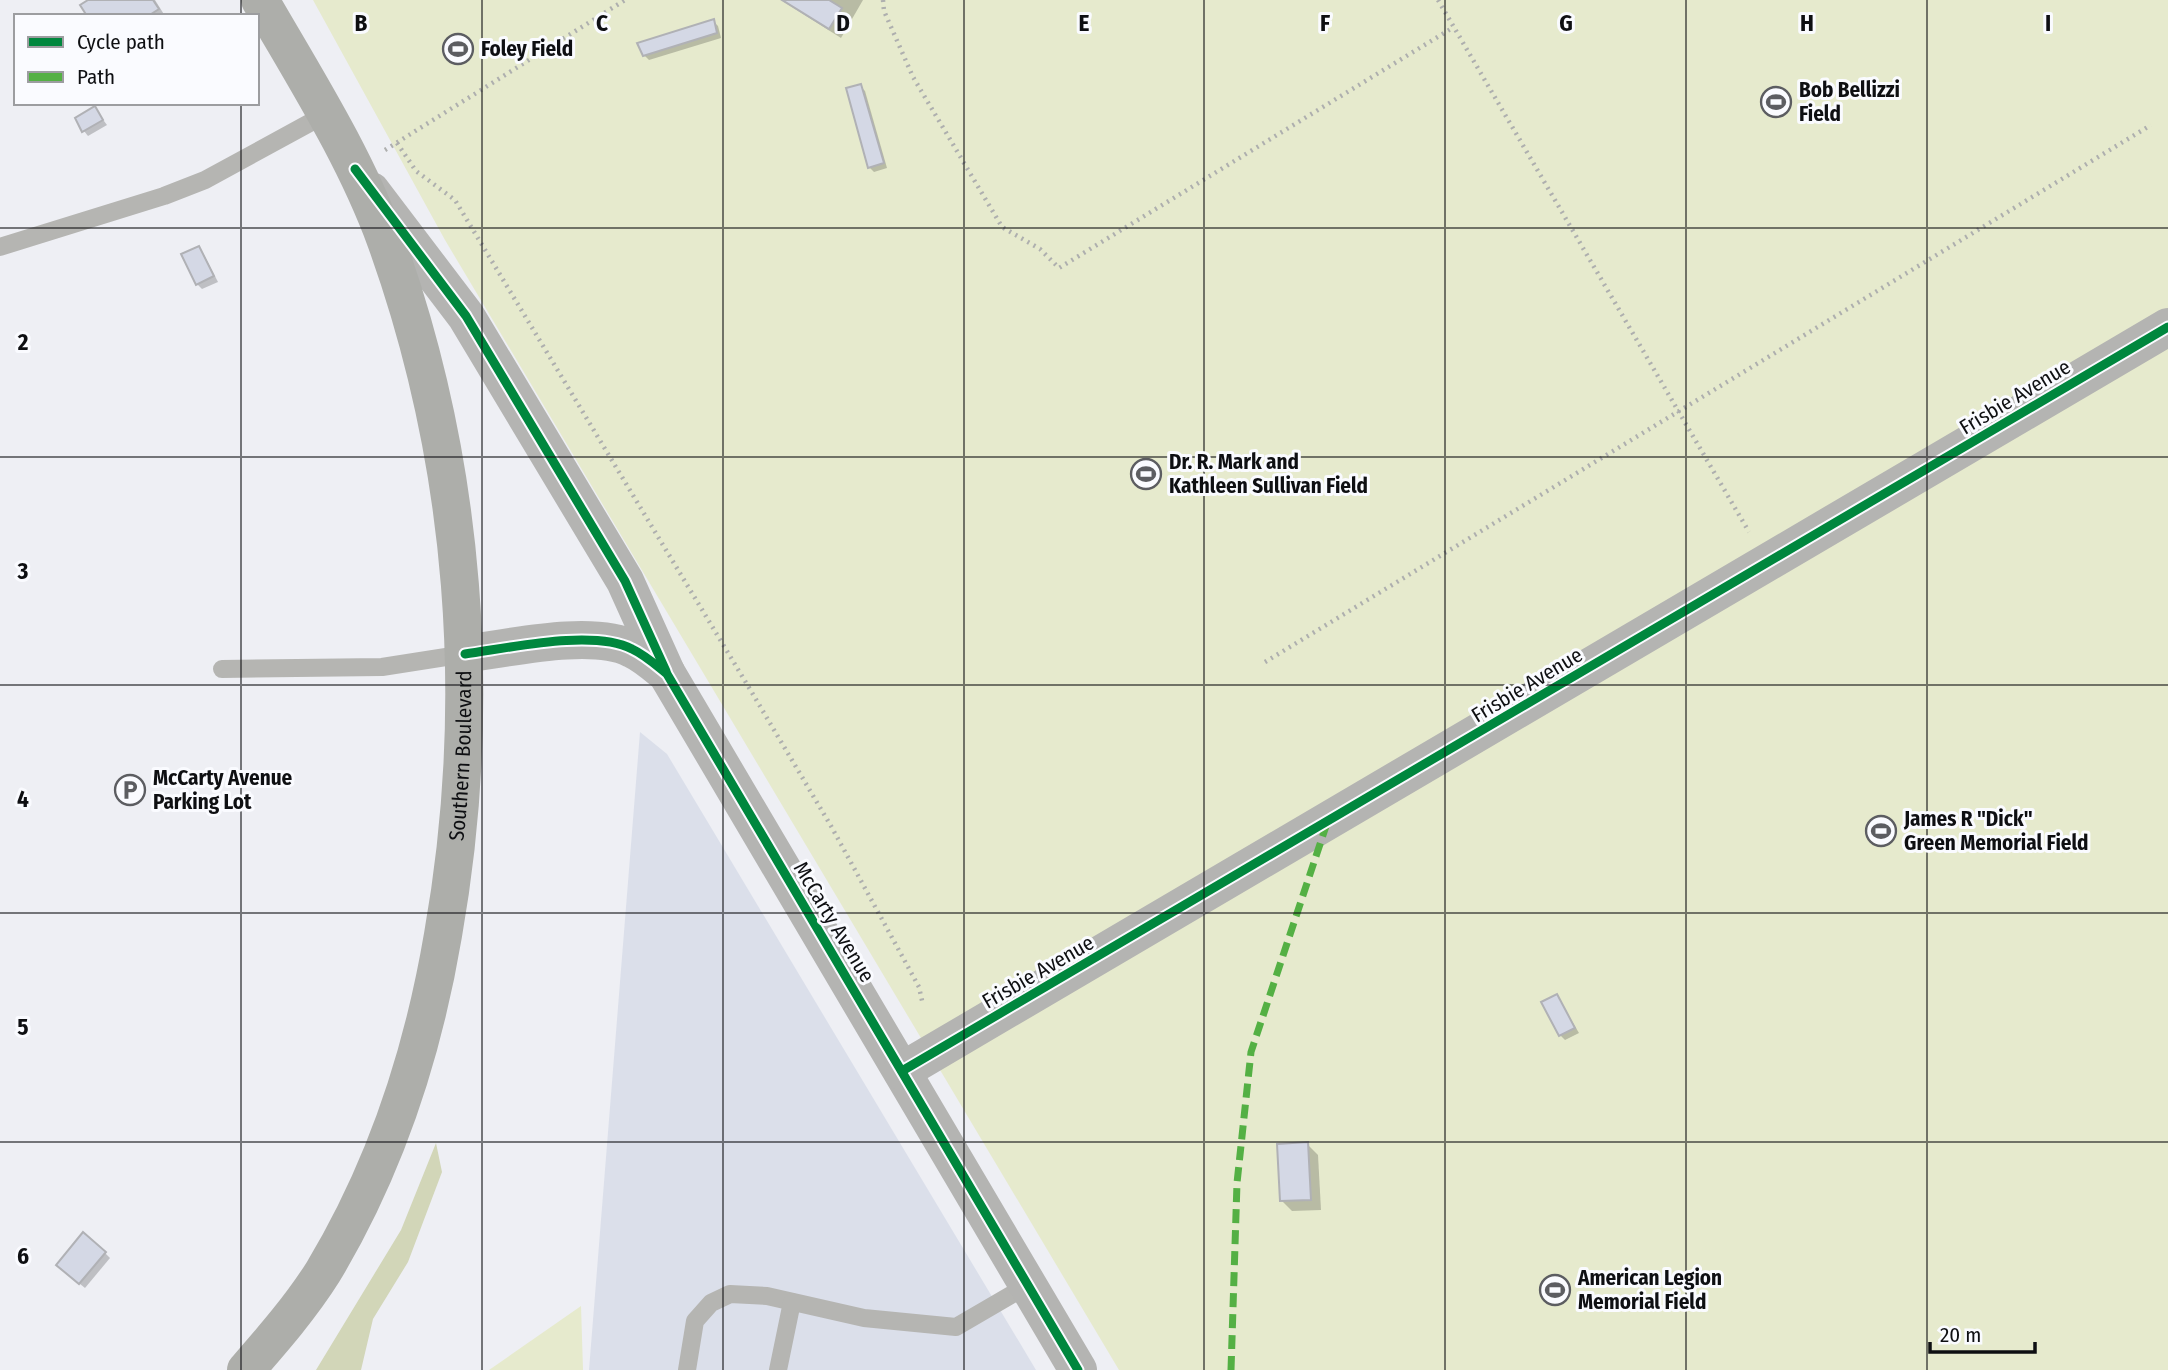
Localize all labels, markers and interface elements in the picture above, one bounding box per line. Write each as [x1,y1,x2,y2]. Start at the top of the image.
text: B [355,9,368,37]
text: C [596,9,608,37]
text: D [836,9,850,37]
text: E [1079,9,1090,37]
text: F [1320,9,1330,37]
text: G [1559,9,1573,37]
text: H [1800,9,1814,37]
text: I [2045,9,2051,37]
legend [14,14,259,105]
text: Cycle path [77,29,165,55]
sports icon: Foley Field [441,32,475,66]
place label: Foley Field [481,36,573,62]
text: Path [77,64,115,90]
place label: Bob Bellizzi Field [1799,77,1900,127]
sports icon: Bob Bellizzi Field [1759,85,1793,119]
text: 2 [17,328,29,356]
street label: Frisbie Avenue [1955,354,2075,440]
place label: Dr. R. Mark and Kathleen Sullivan Field [1169,449,1368,499]
sports icon: Dr. R. Mark and Kathleen Sullivan Field [1129,457,1163,491]
text: 3 [17,557,29,585]
street label: Frisbie Avenue [1467,642,1587,728]
street label: Southern Boulevard [443,670,477,842]
place label: McCarty Avenue Parking Lot [153,765,293,815]
parking icon: McCarty Avenue Parking Lot [113,773,147,807]
text: 4 [17,785,29,813]
place label: James R "Dick" Green Memorial Field [1903,806,2089,856]
sports icon: James R "Dick" Green Memorial Field [1864,814,1898,848]
street label: McCarty Avenue [788,857,880,987]
street label: Frisbie Avenue [977,930,1099,1014]
text: 5 [17,1013,29,1041]
text: 6 [17,1242,29,1270]
place label: American Legion Memorial Field [1577,1265,1722,1315]
sports icon: American Legion Memorial Field [1538,1273,1572,1307]
scale bar [1930,1310,2035,1354]
text: 20 m [1940,1322,1981,1348]

